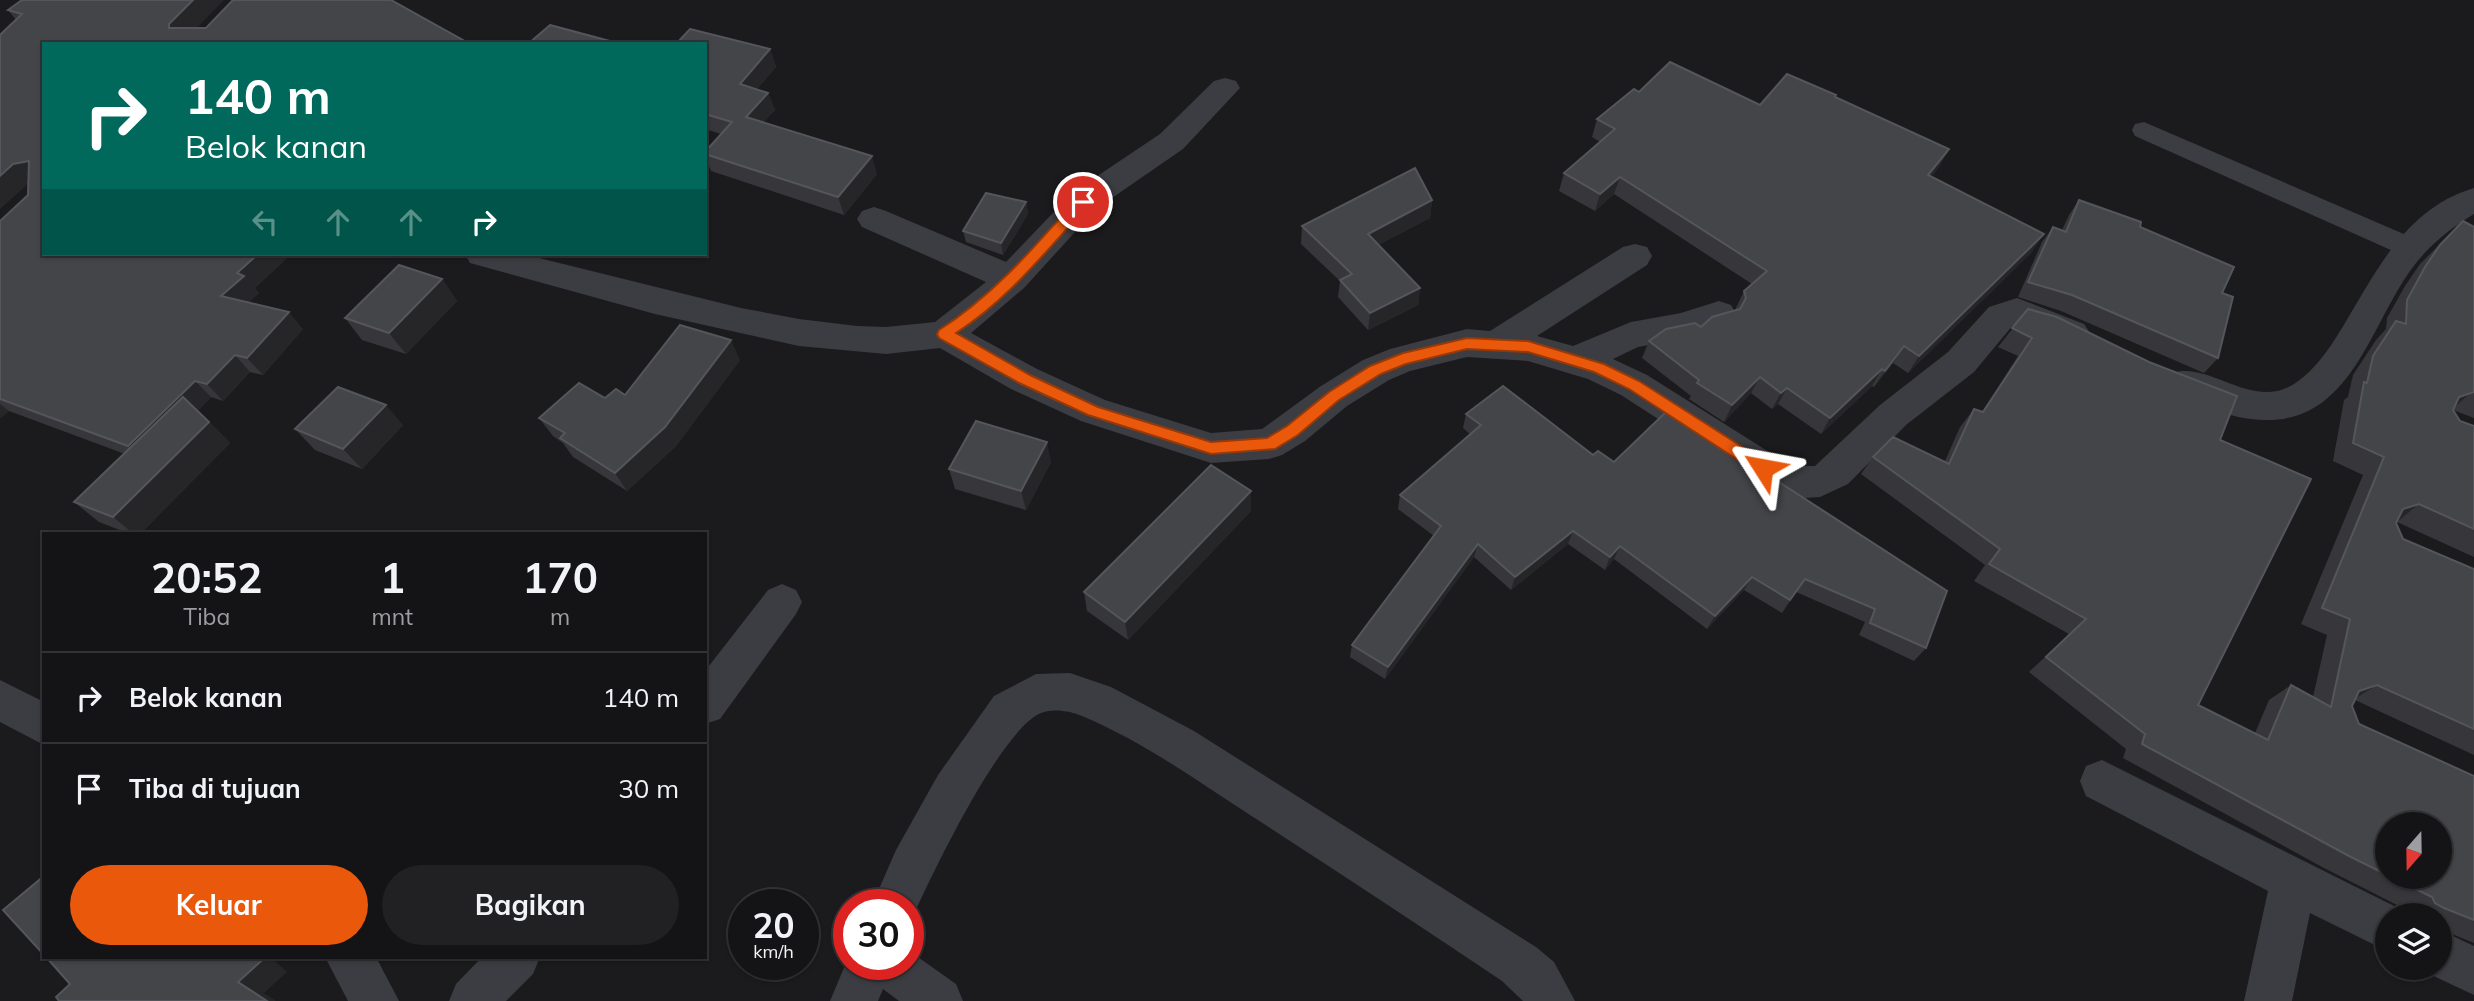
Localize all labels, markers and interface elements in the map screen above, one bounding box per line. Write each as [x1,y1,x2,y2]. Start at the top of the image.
text: 140 m [185,65,331,126]
icon: right [70,70,161,161]
text: Belok kanan [185,126,367,166]
pin [1053,172,1113,232]
icon: arrive [1064,183,1102,221]
icon: left [246,203,284,241]
icon: ahead [319,203,357,241]
icon: ahead [392,203,430,241]
icon: right [465,203,503,241]
position arrow [1726,431,1800,505]
text: 20:52 [151,551,262,604]
text: 1 [380,551,405,604]
text: 170 [522,551,598,604]
text: Tiba [183,602,230,631]
text: mnt [371,602,413,631]
text: m [550,602,570,631]
icon: right [70,679,108,717]
text: Belok kanan [129,681,283,714]
text: 140 m [603,681,679,714]
icon: arrive [70,770,108,808]
text: Tiba di tujuan [129,772,301,805]
text: 30 m [618,772,679,805]
north arrow [2375,812,2452,889]
map controls [2375,812,2452,980]
button: Keluar [70,865,368,945]
button: Bagikan [382,865,679,945]
speed limit sign: 30 [833,889,924,980]
text: 20 [752,903,795,947]
button: layers [2375,903,2452,980]
text: km/h [753,940,794,963]

